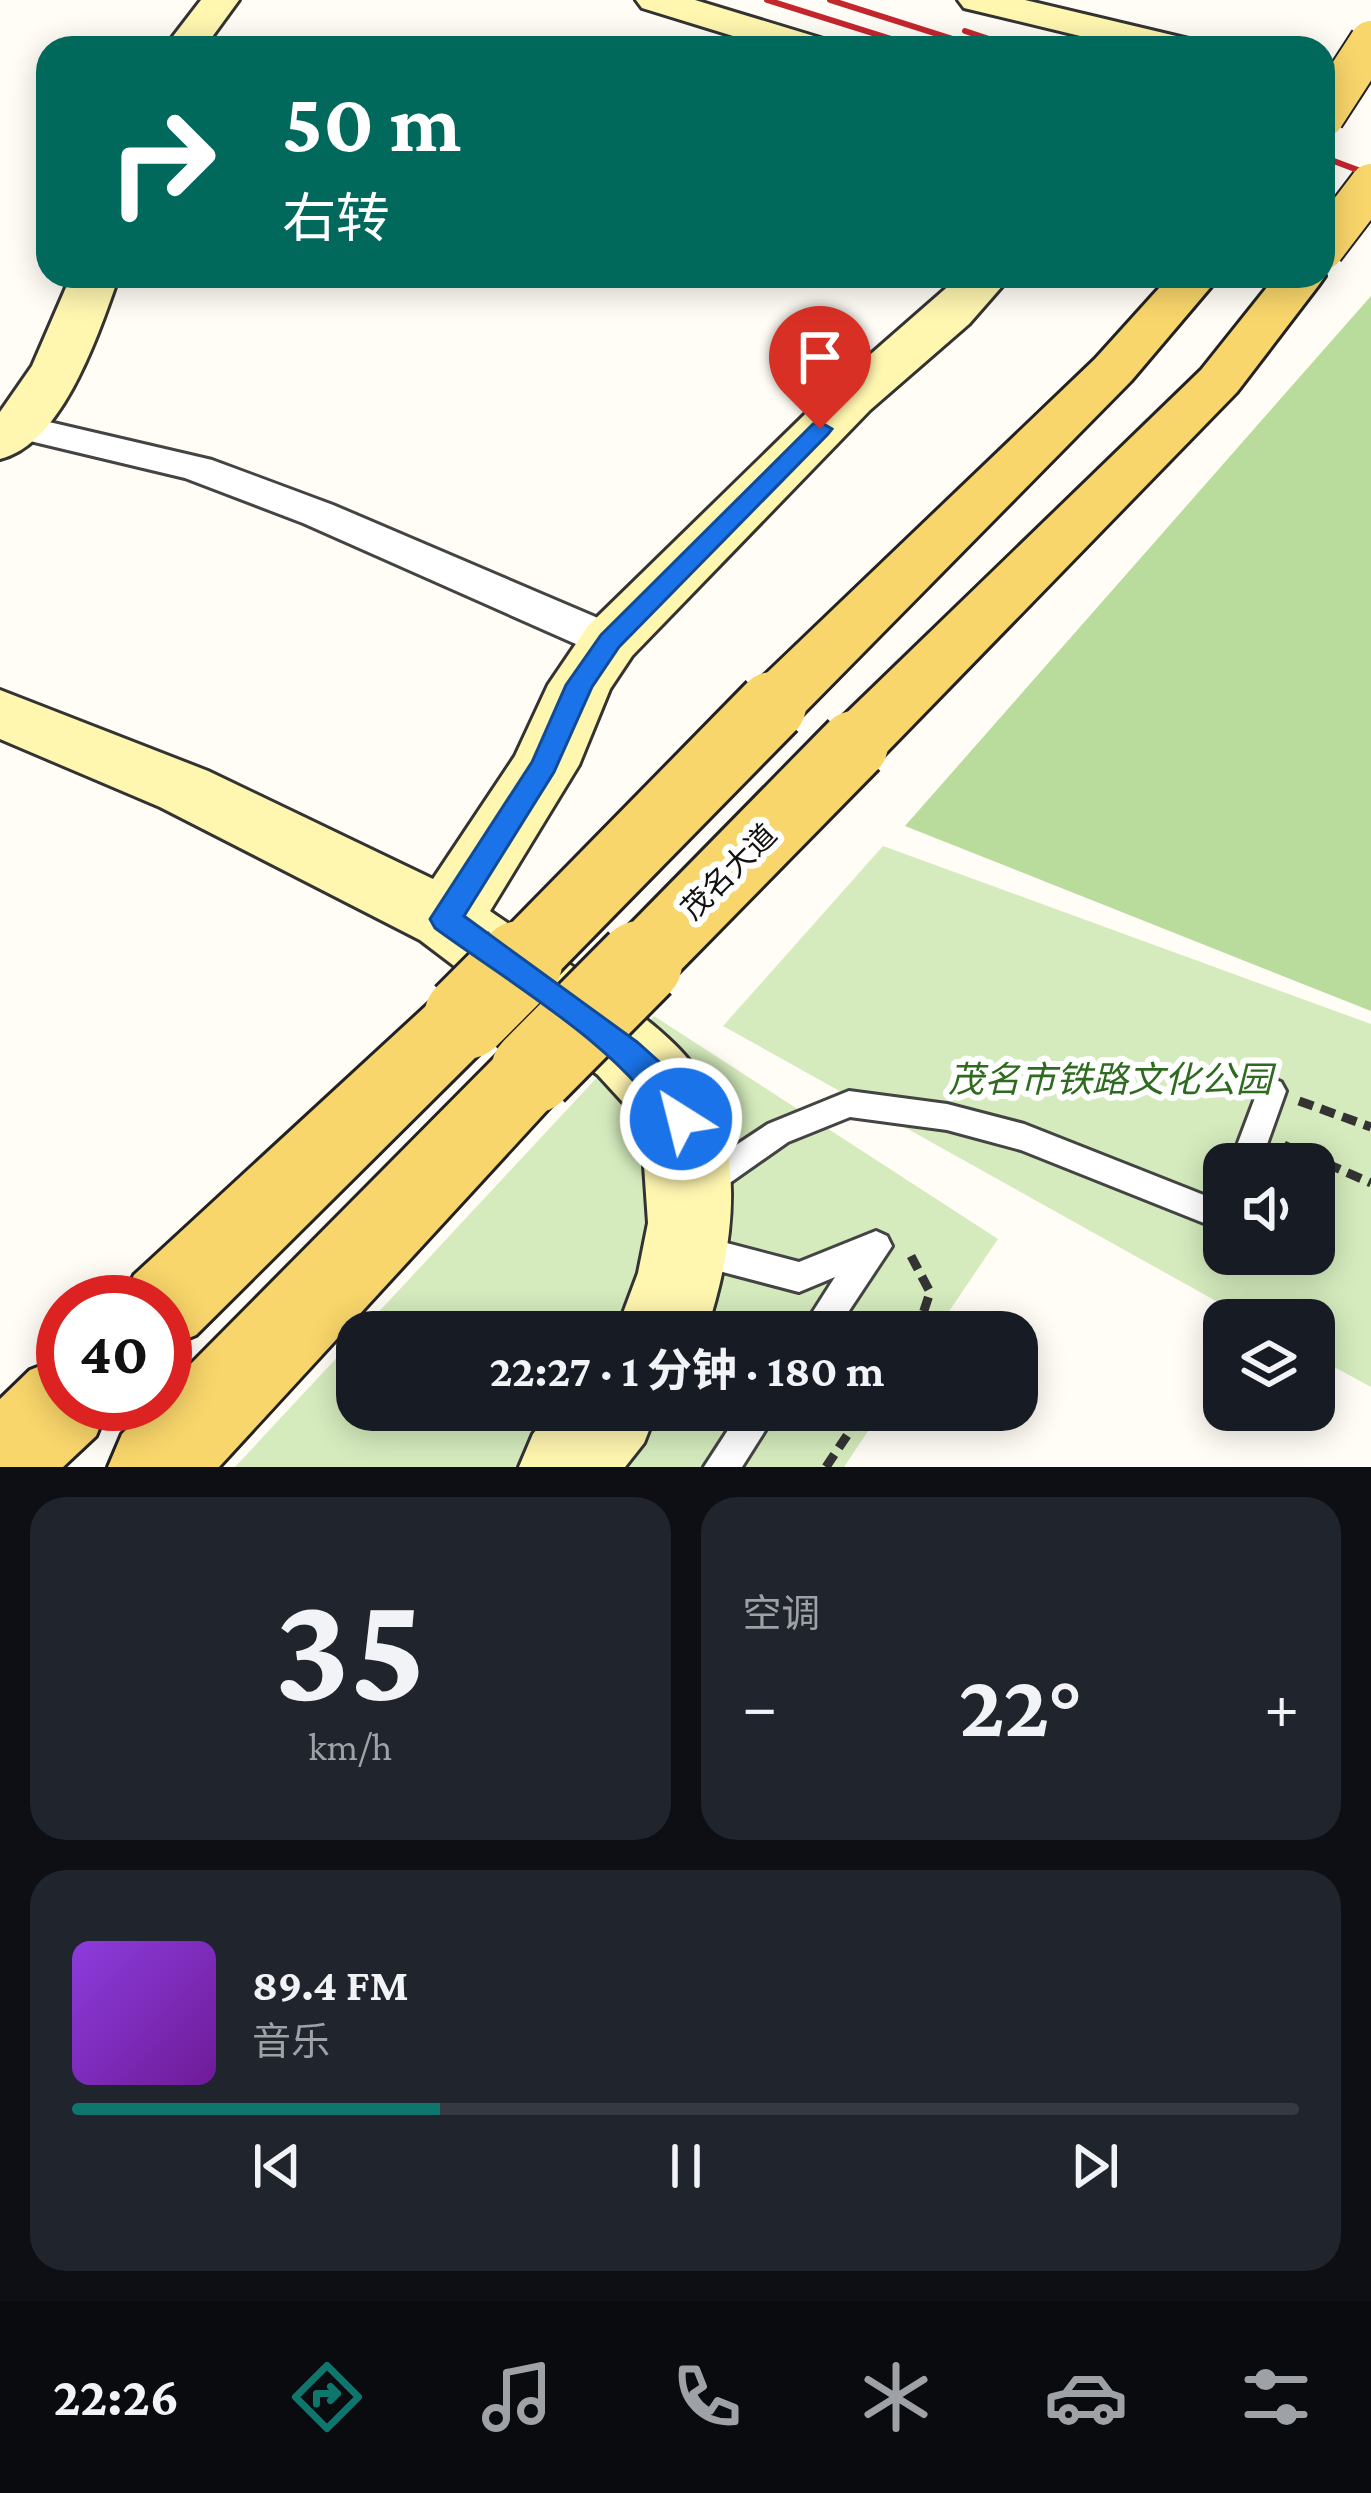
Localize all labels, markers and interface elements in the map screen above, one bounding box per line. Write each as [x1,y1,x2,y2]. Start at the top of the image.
text: 50 m [282,76,461,169]
icon: right [84,84,240,240]
text: 右转 [282,189,390,249]
pin [769,306,871,429]
icon: arrive [787,324,853,390]
street label: 茂名大道 [675,818,783,926]
position arrow [618,1056,744,1182]
park label: 茂名市铁路文化公园 [948,1060,1277,1100]
map controls [1203,1143,1335,1431]
button: sound [1203,1143,1335,1275]
speed limit sign: 40 [36,1275,192,1431]
button: layers [1203,1299,1335,1431]
text: 22:27 · 1 分钟 · 180 m [490,1346,884,1396]
text: 35 [274,1560,427,1734]
text: 空调 [743,1592,821,1635]
text: 22° [959,1655,1083,1755]
text: − [743,1669,777,1742]
text: + [1264,1669,1299,1742]
text: km/h [308,1725,392,1768]
text: 89.4 FM [252,1960,409,2010]
text: 音乐 [252,2020,330,2063]
icon: previous [244,2133,310,2199]
icon: pause [653,2133,719,2199]
icon: next [1062,2133,1128,2199]
icon: directions [285,2355,369,2439]
icon: music [475,2355,559,2439]
icon: phone [665,2355,749,2439]
icon: climate [854,2355,938,2439]
icon: car [1044,2355,1128,2439]
icon: filters [1234,2355,1318,2439]
text: 22:26 [53,2367,179,2427]

